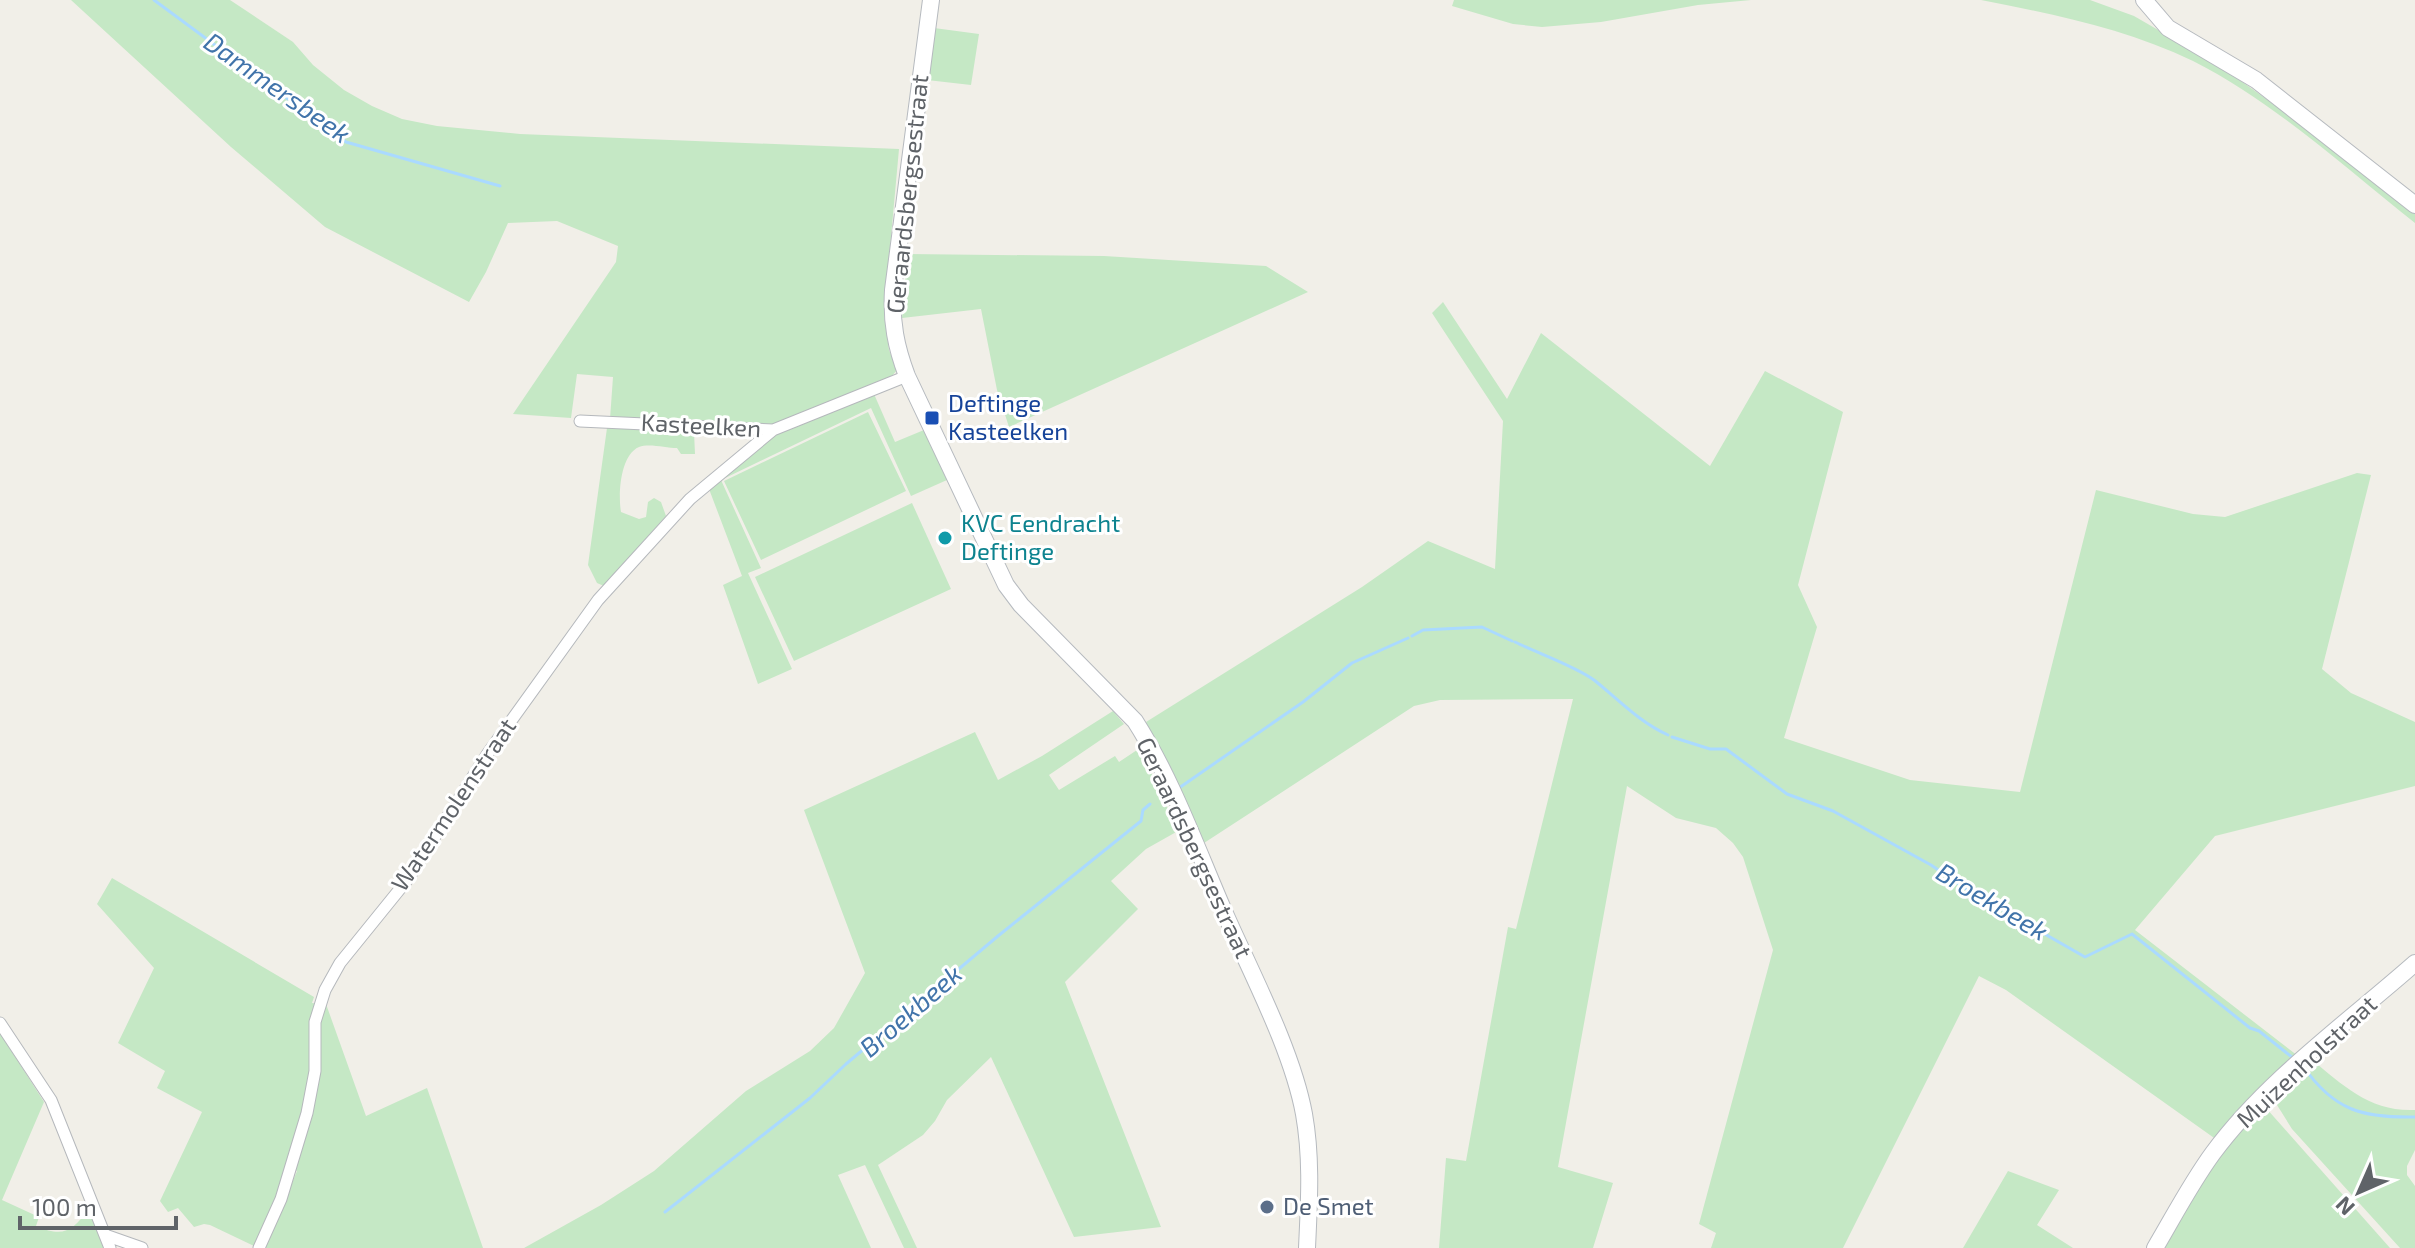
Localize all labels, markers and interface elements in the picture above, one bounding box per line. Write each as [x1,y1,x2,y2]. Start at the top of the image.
water label: Dammersbeek [199,25,357,149]
street label: Geraardsbergsestraat [880,73,933,315]
place label: Deftinge Kasteelken [948,388,1068,445]
street label: Kasteelken [640,407,762,442]
marker: Deftinge Kasteelken [923,409,941,427]
place label: KVC Eendracht Deftinge [961,508,1120,565]
marker: KVC Eendracht Deftinge [936,529,954,547]
street label: Watermolenstraat [384,712,521,896]
street label: Geraardsbergsestraat [1131,732,1259,962]
water label: Broekbeek [1931,855,2054,946]
water label: Broekbeek [853,957,967,1062]
street label: Muizenholstraat [2230,989,2382,1133]
north arrow [2319,1152,2399,1232]
scale bar [20,1180,176,1230]
place label: De Smet [1283,1191,1374,1220]
text: 100 m [32,1192,97,1221]
text: N [2329,1192,2359,1222]
marker: De Smet [1258,1198,1276,1216]

